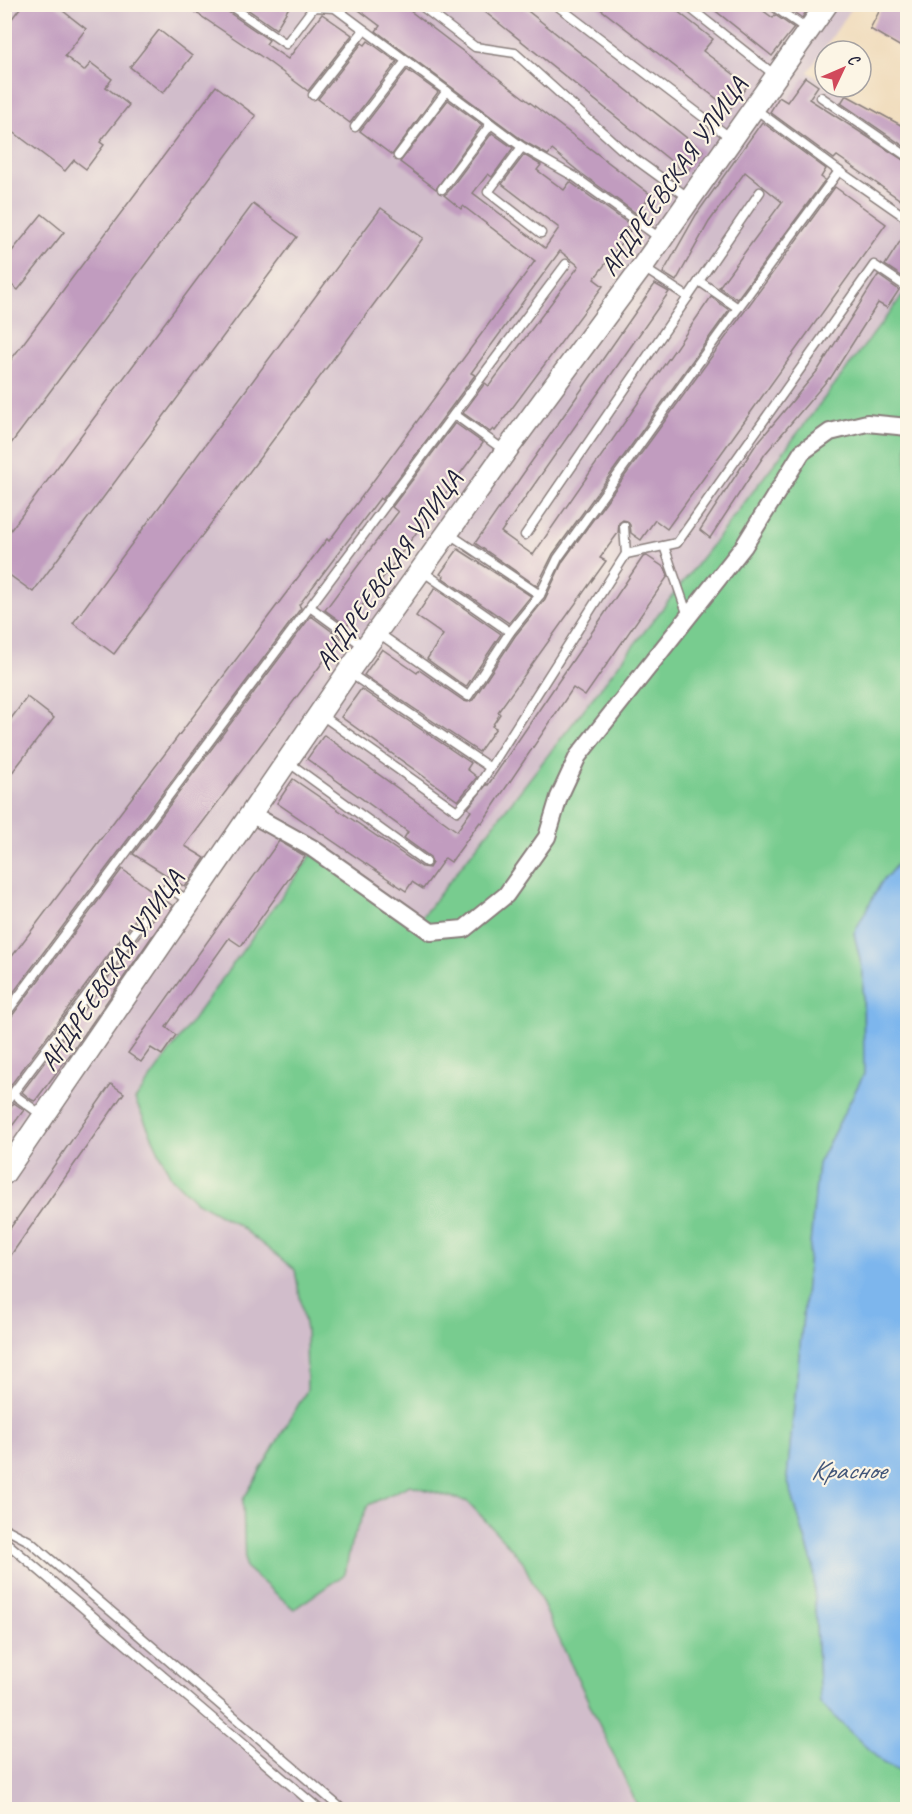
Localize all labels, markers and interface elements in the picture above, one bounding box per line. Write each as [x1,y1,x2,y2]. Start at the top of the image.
north arrow [813,39,873,99]
text: С [843,50,864,71]
street label: АНДРЕЕВСКАЯ УЛИЦА [593,70,755,282]
street label: АНДРЕЕВСКАЯ УЛИЦА [308,464,470,676]
street label: АНДРЕЕВСКАЯ УЛИЦА [32,863,191,1077]
water label: Красное [811,1453,890,1487]

